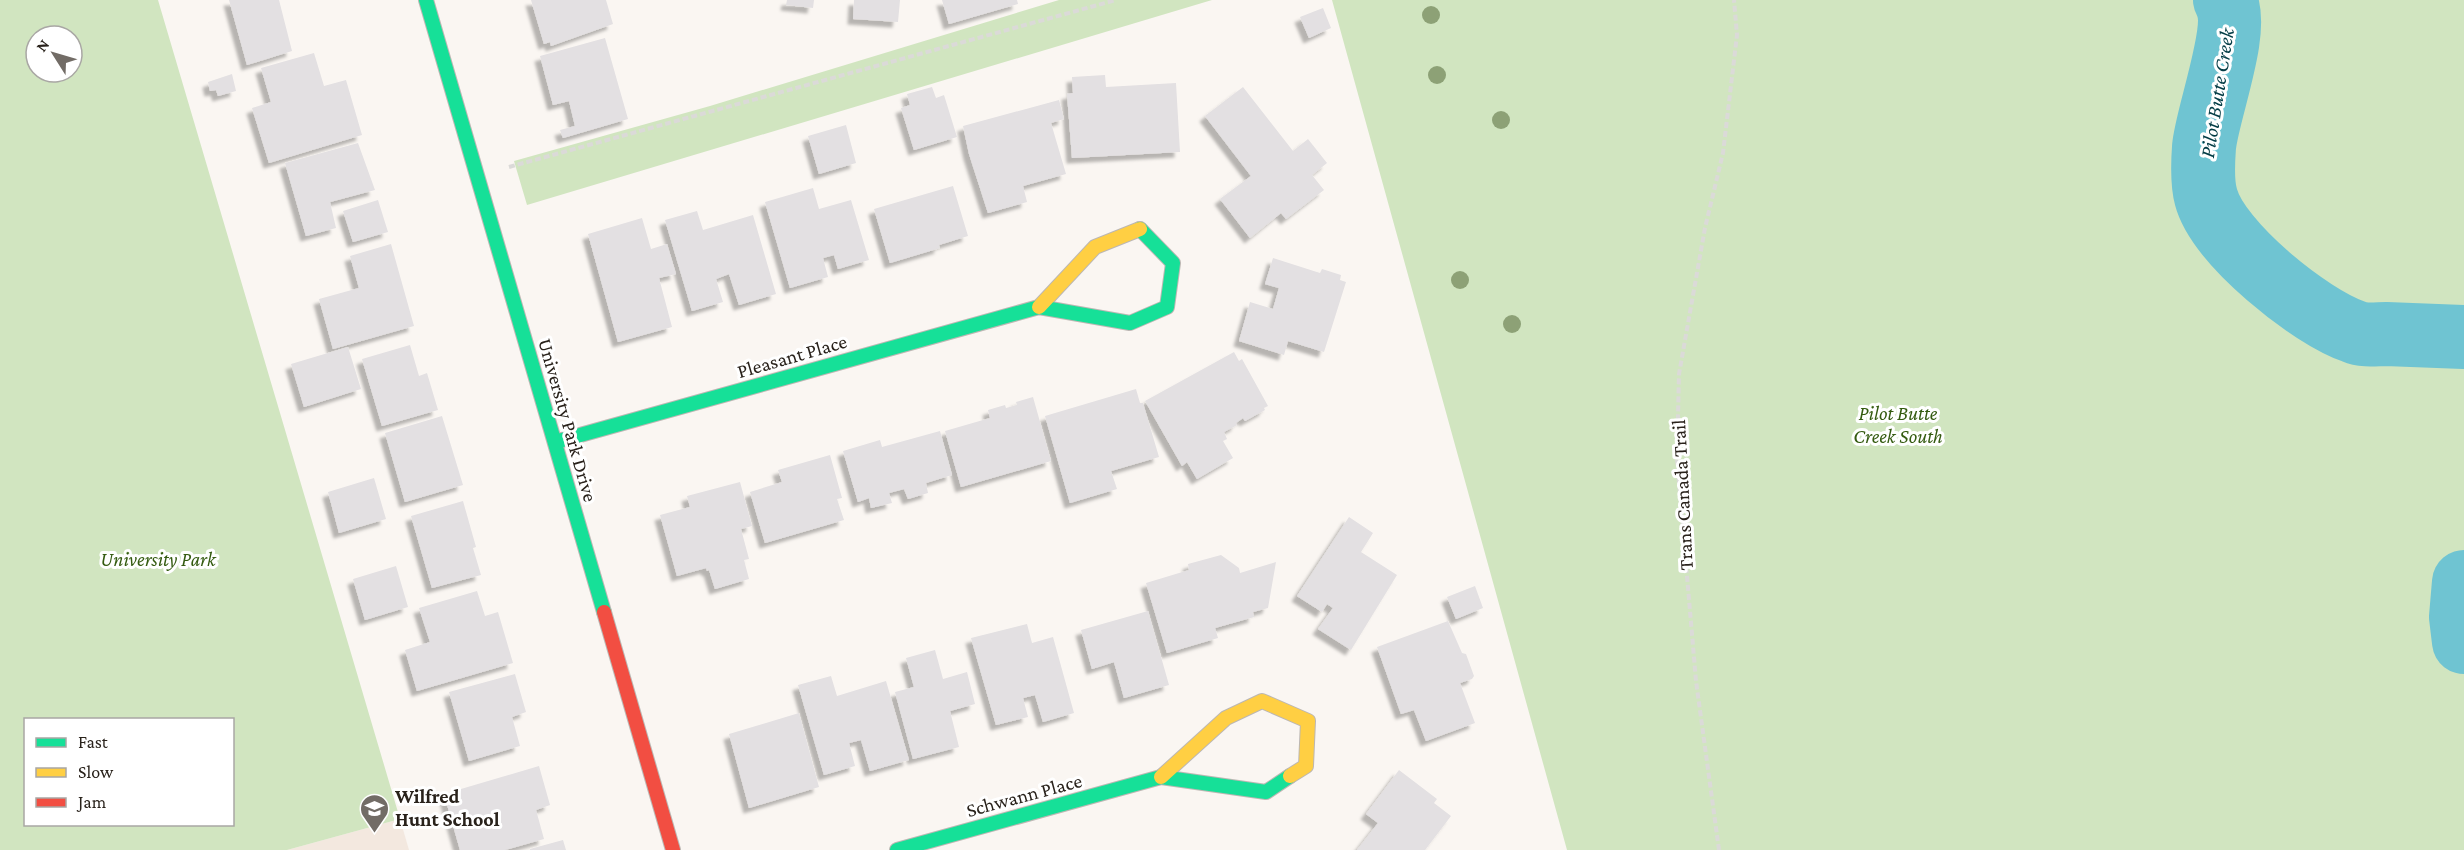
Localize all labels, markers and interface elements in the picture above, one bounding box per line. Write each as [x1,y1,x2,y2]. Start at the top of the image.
north arrow [24,24,84,84]
water label: Pilot Butte Creek [2195,26,2239,160]
text: N [32,36,53,55]
street label: Pleasant Place [735,330,850,382]
street label: University Park Drive [533,336,602,505]
park label: Pilot Butte Creek South [1853,402,1943,447]
street label: Trans Canada Trail [1667,419,1697,571]
park label: University Park [100,548,217,571]
legend [24,718,234,826]
text: Fast [78,732,109,752]
text: Slow [78,762,114,782]
street label: Schwann Place [964,769,1084,821]
place label: Wilfred Hunt School [394,785,500,830]
text: Jam [76,792,107,812]
school or university icon: Wilfred Hunt School [358,792,390,834]

